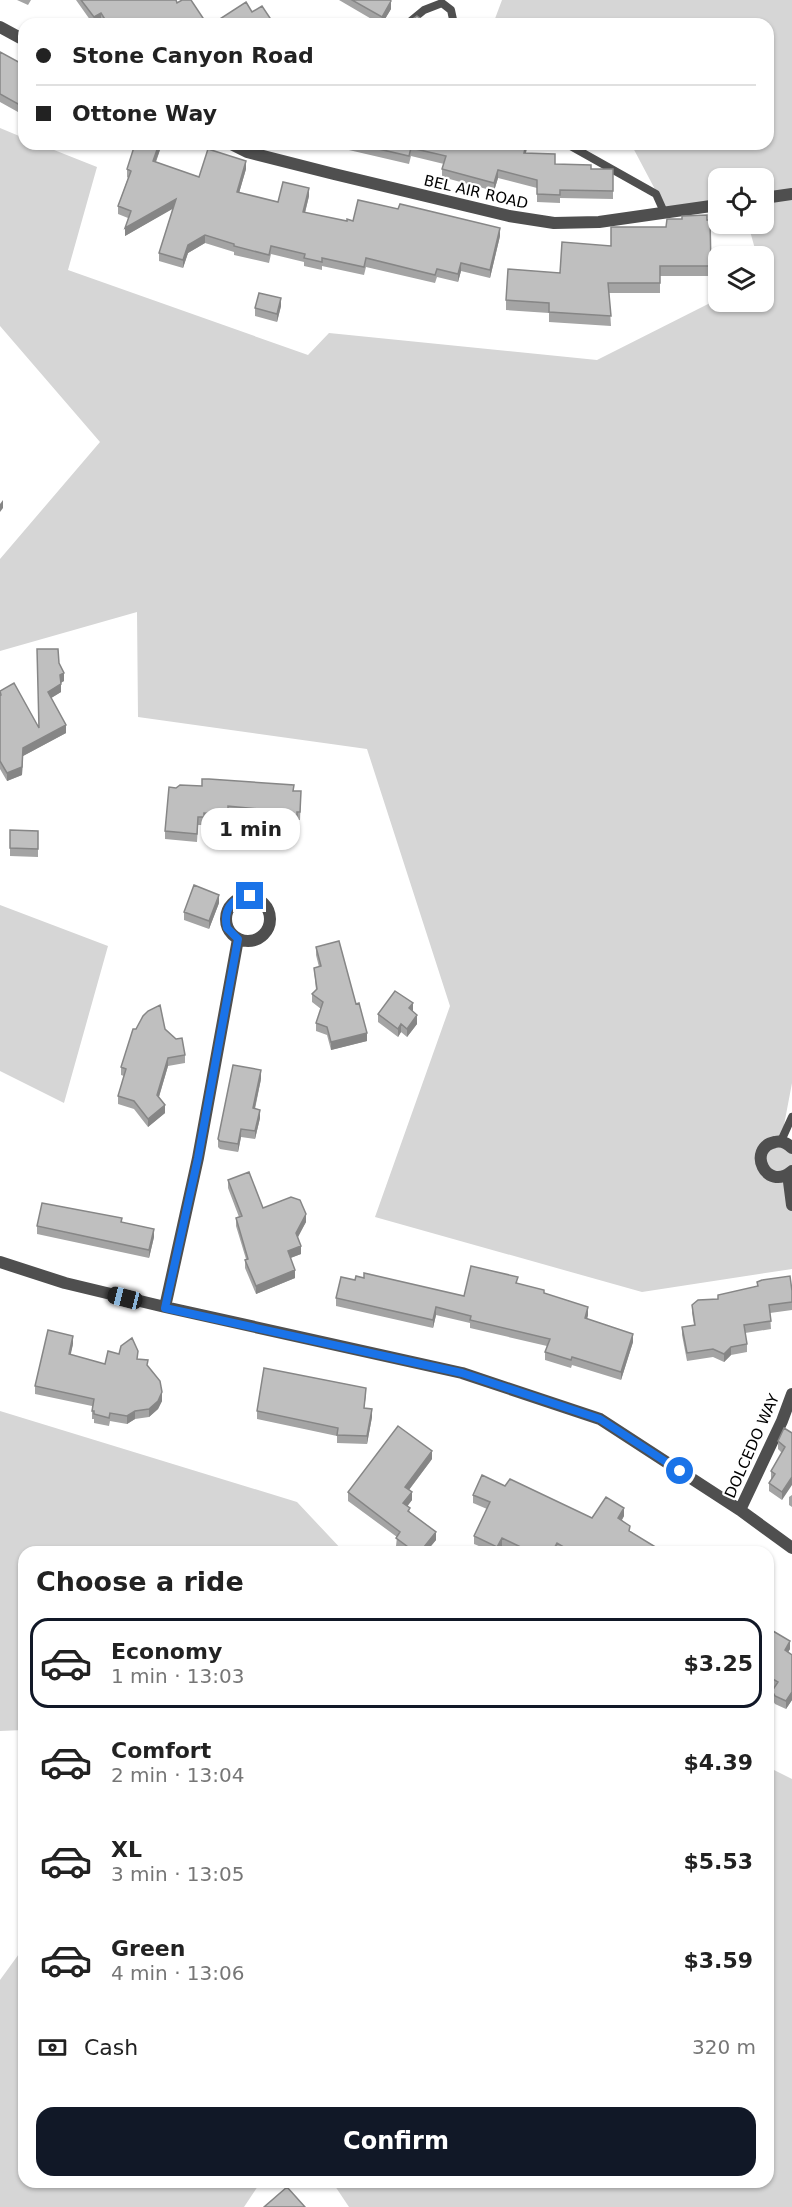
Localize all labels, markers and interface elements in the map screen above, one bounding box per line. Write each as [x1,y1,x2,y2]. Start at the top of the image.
text: Stone Canyon Road [72,43,314,68]
text: Ottone Way [72,101,217,126]
map controls [708,168,774,312]
button: locate [708,168,774,234]
street label: BEL AIR ROAD [422,171,530,213]
button: layers [708,246,774,312]
callout: 1 min [200,809,300,851]
text: 1 min [219,817,282,841]
route end [236,882,263,909]
car [105,1285,145,1311]
street label: DOLCEDO WAY [721,1390,783,1501]
route start [666,1457,693,1484]
text: Choose a ride [36,1566,244,1597]
icon: car [39,1636,93,1690]
text: Economy [111,1639,222,1664]
text: $3.25 [683,1651,753,1676]
text: 1 min · 13:03 [111,1664,245,1688]
icon: car [39,1735,93,1789]
text: Comfort [111,1738,211,1763]
text: $4.39 [683,1750,753,1775]
text: 2 min · 13:04 [111,1763,245,1787]
icon: car [39,1834,93,1888]
text: XL [111,1837,142,1862]
text: $5.53 [683,1849,753,1874]
text: 3 min · 13:05 [111,1862,245,1886]
icon: car [39,1933,93,1987]
text: Green [111,1936,185,1961]
text: $3.59 [683,1948,753,1973]
text: 4 min · 13:06 [111,1961,245,1985]
icon: cash [36,2031,69,2064]
text: Cash [84,2035,138,2060]
text: 320 m [692,2035,756,2059]
button: Confirm [36,2107,756,2176]

